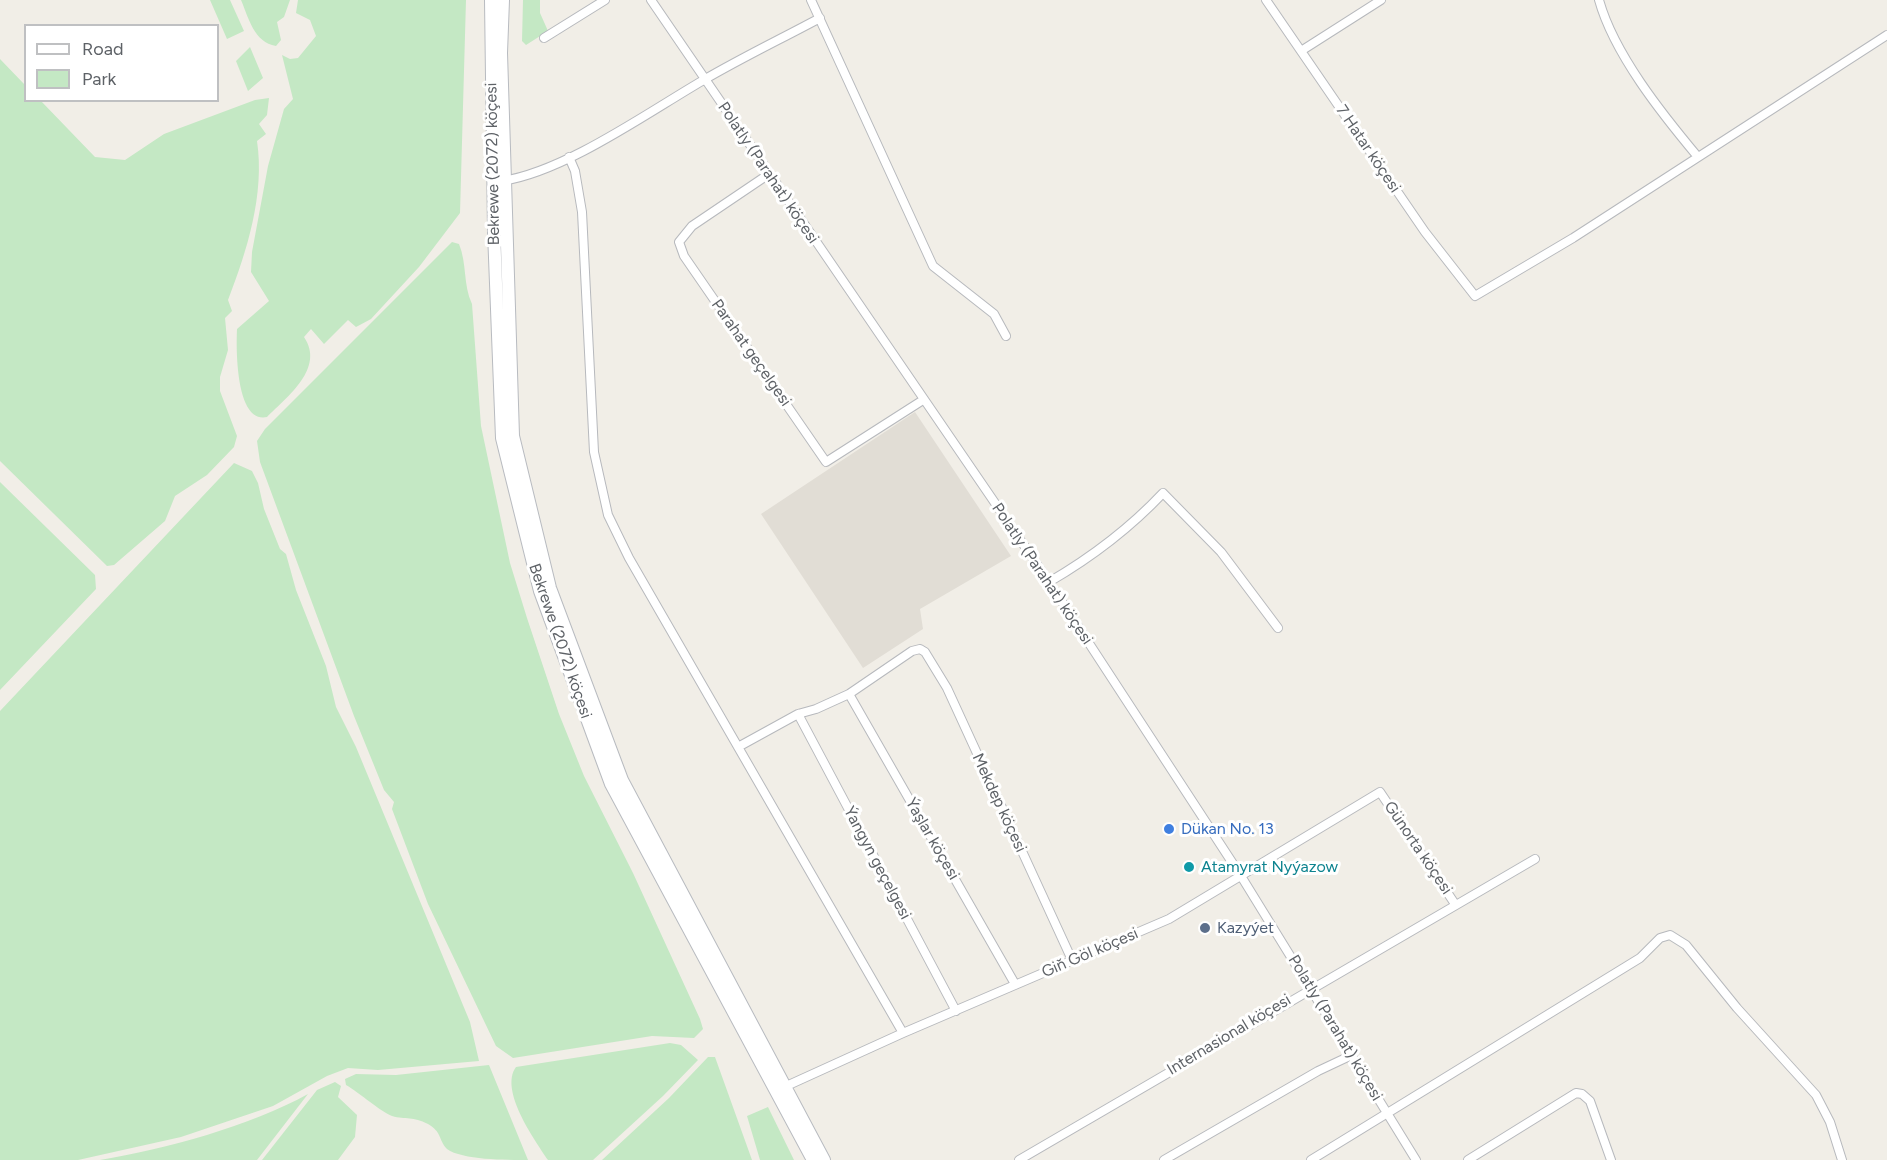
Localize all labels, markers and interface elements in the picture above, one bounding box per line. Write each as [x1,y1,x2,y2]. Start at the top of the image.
legend [24,24,219,102]
text: Road [82,38,123,60]
text: Park [82,68,116,90]
street label: Bekrewe (2072) köçesi [482,83,504,245]
street label: Polatly (Parahat) köçesi [713,99,823,247]
street label: 7 Hatar köçesi [1332,101,1404,197]
street label: Parahat geçelgesi [707,296,795,410]
street label: Polatly (Parahat) köçesi [987,500,1097,648]
street label: Bekrewe (2072) köçesi [524,561,596,721]
street label: Mekdep köçesi [968,751,1030,855]
street label: Ýaşlar köçesi [901,795,963,883]
street label: Günorta köçesi [1380,798,1456,898]
street label: Ýangyn geçelgesi [839,803,915,923]
place label: Dükan No. 13 [1181,819,1274,839]
marker: Dükan No. 13 [1162,822,1176,836]
place label: Atamyrat Nyýazow [1201,857,1338,877]
marker: Atamyrat Nyýazow [1182,860,1196,874]
place label: Kazyýet [1217,918,1274,938]
marker: Kazyýet [1198,921,1212,935]
street label: Giň Göl köçesi [1039,924,1141,982]
street label: Polatly (Parahat) köçesi [1284,952,1386,1104]
street label: Internasional köçesi [1164,990,1294,1080]

